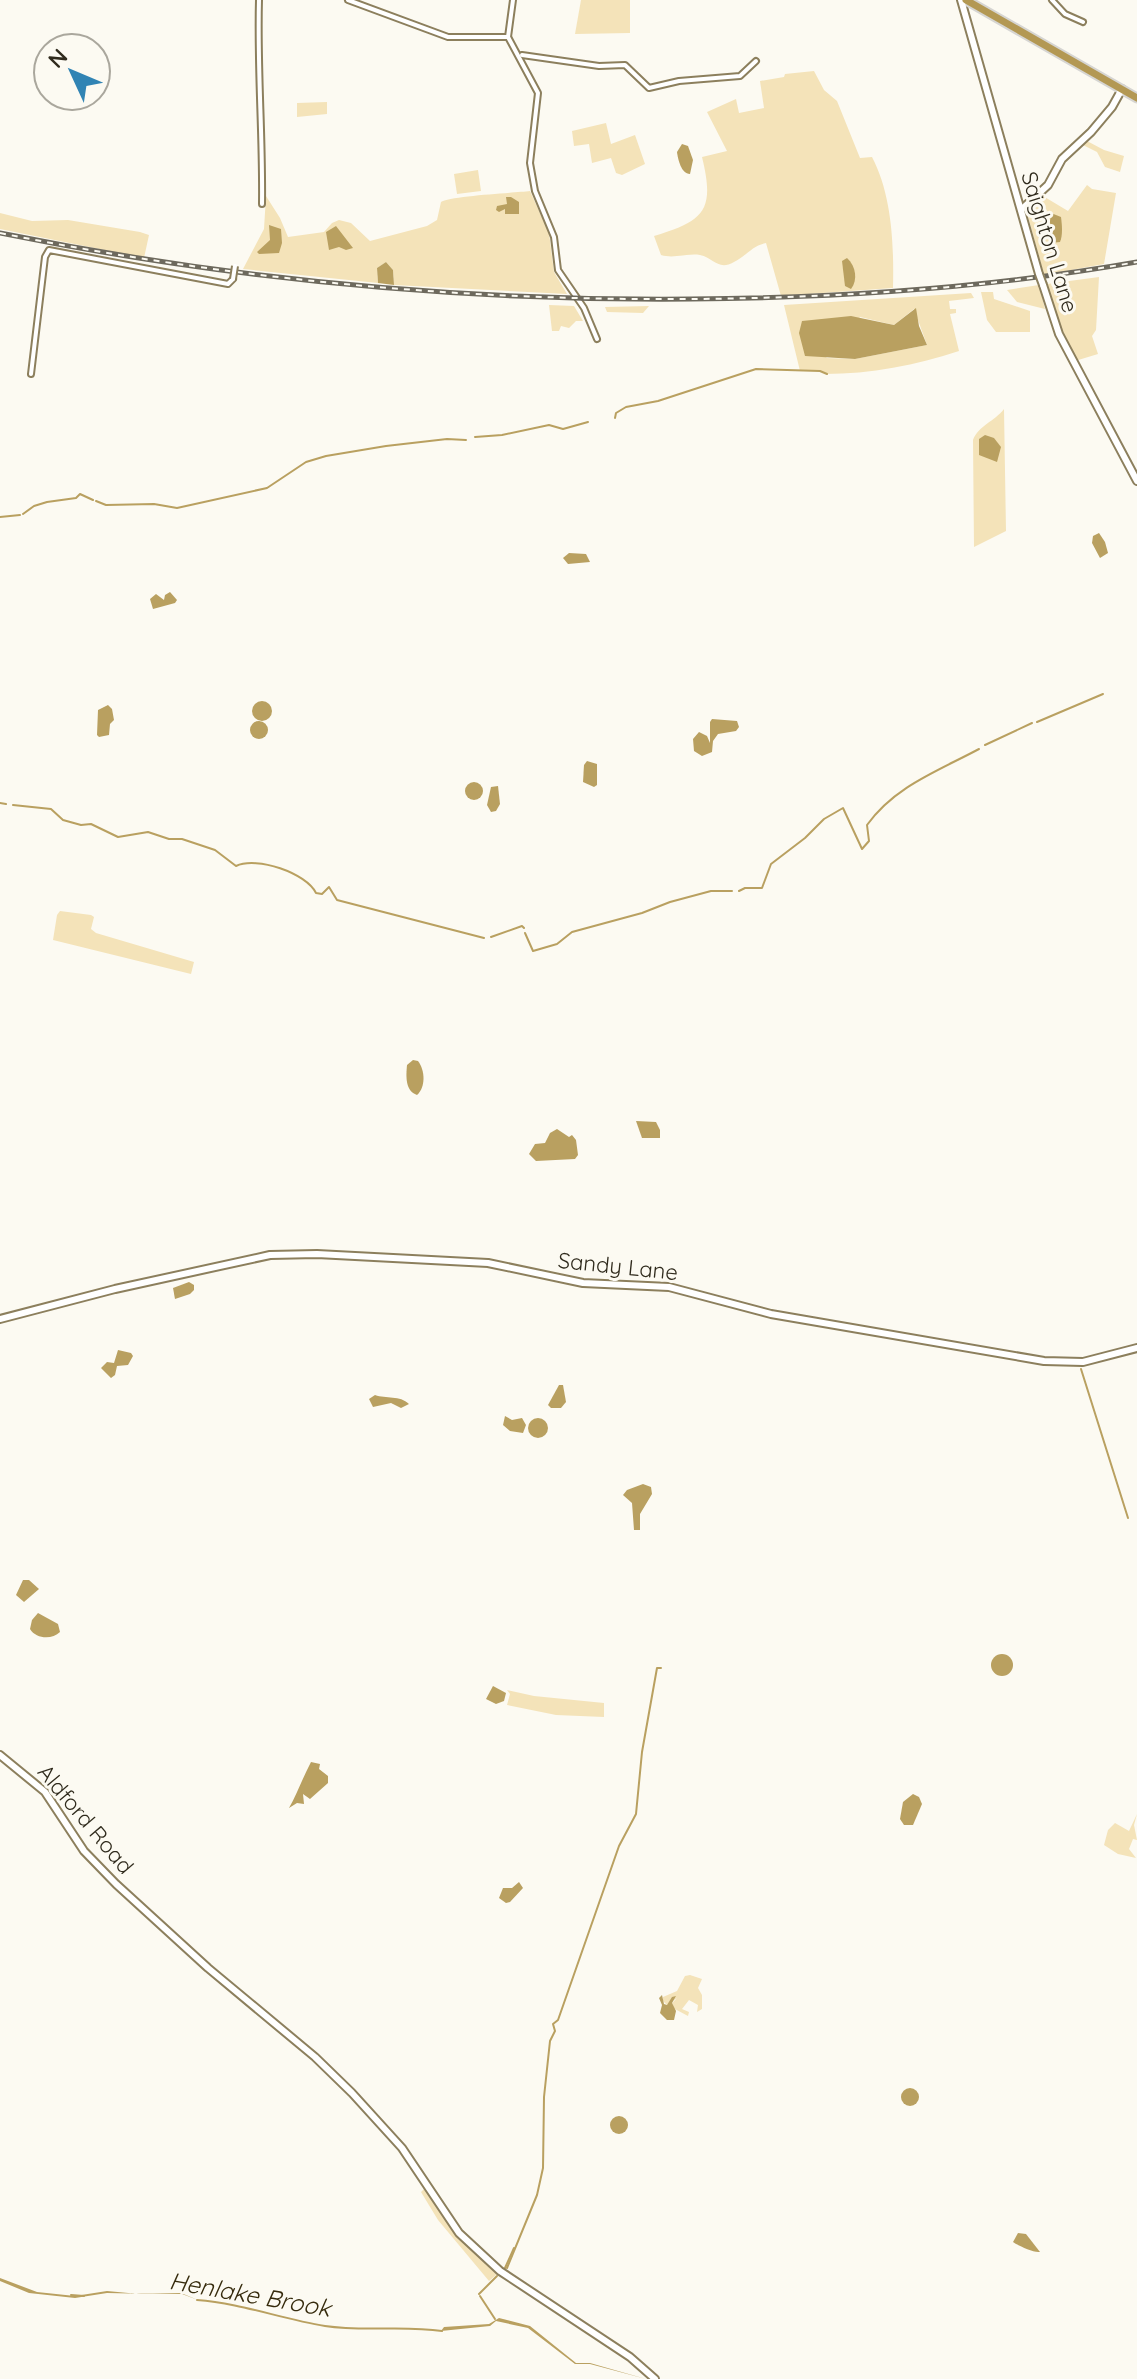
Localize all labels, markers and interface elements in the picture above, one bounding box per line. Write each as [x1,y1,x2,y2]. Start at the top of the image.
north arrow [32,32,112,112]
text: N [42,43,73,74]
street label: Saighton Lane [1015,168,1085,316]
street label: Sandy Lane [557,1246,679,1286]
street label: Aldford Road [32,1758,140,1880]
water label: Henlake Brook [167,2265,335,2323]

